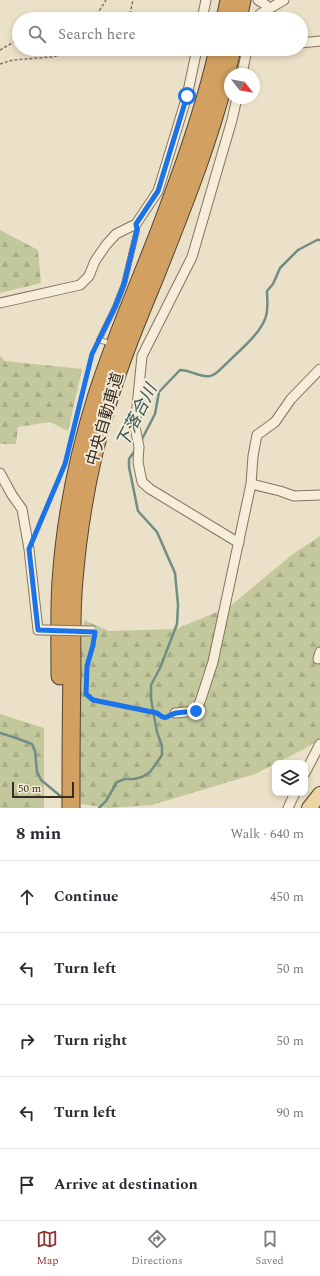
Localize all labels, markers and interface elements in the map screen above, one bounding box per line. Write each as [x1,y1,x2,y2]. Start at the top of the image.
search box [12,12,308,56]
icon: search [26,23,48,45]
text: Search here [58,23,136,46]
north arrow [224,68,260,104]
route start [178,87,196,105]
street label: 中央自動車道 [80,370,130,468]
water label: 下落合川 [110,378,165,452]
route end [187,702,205,720]
map controls [272,760,308,796]
button: layers [272,760,308,796]
scale bar [12,780,74,799]
text: 50 m [18,780,41,797]
text: 8 min [16,821,61,847]
text: Walk · 640 m [230,824,304,844]
text: Continue [54,885,119,908]
icon: ahead [16,886,38,908]
text: 450 m [270,887,304,907]
text: Turn left [54,957,116,980]
icon: left [16,958,38,980]
text: 50 m [277,959,304,979]
text: Turn right [54,1029,127,1052]
icon: right [16,1030,38,1052]
text: 50 m [277,1031,304,1051]
text: Turn left [54,1101,116,1124]
icon: left [16,1102,38,1124]
text: 90 m [277,1103,304,1123]
text: Arrive at destination [54,1173,198,1196]
icon: arrive [16,1174,38,1196]
tab: Map [36,1228,59,1269]
tab: Directions [131,1228,183,1269]
tab: Saved [255,1228,284,1269]

